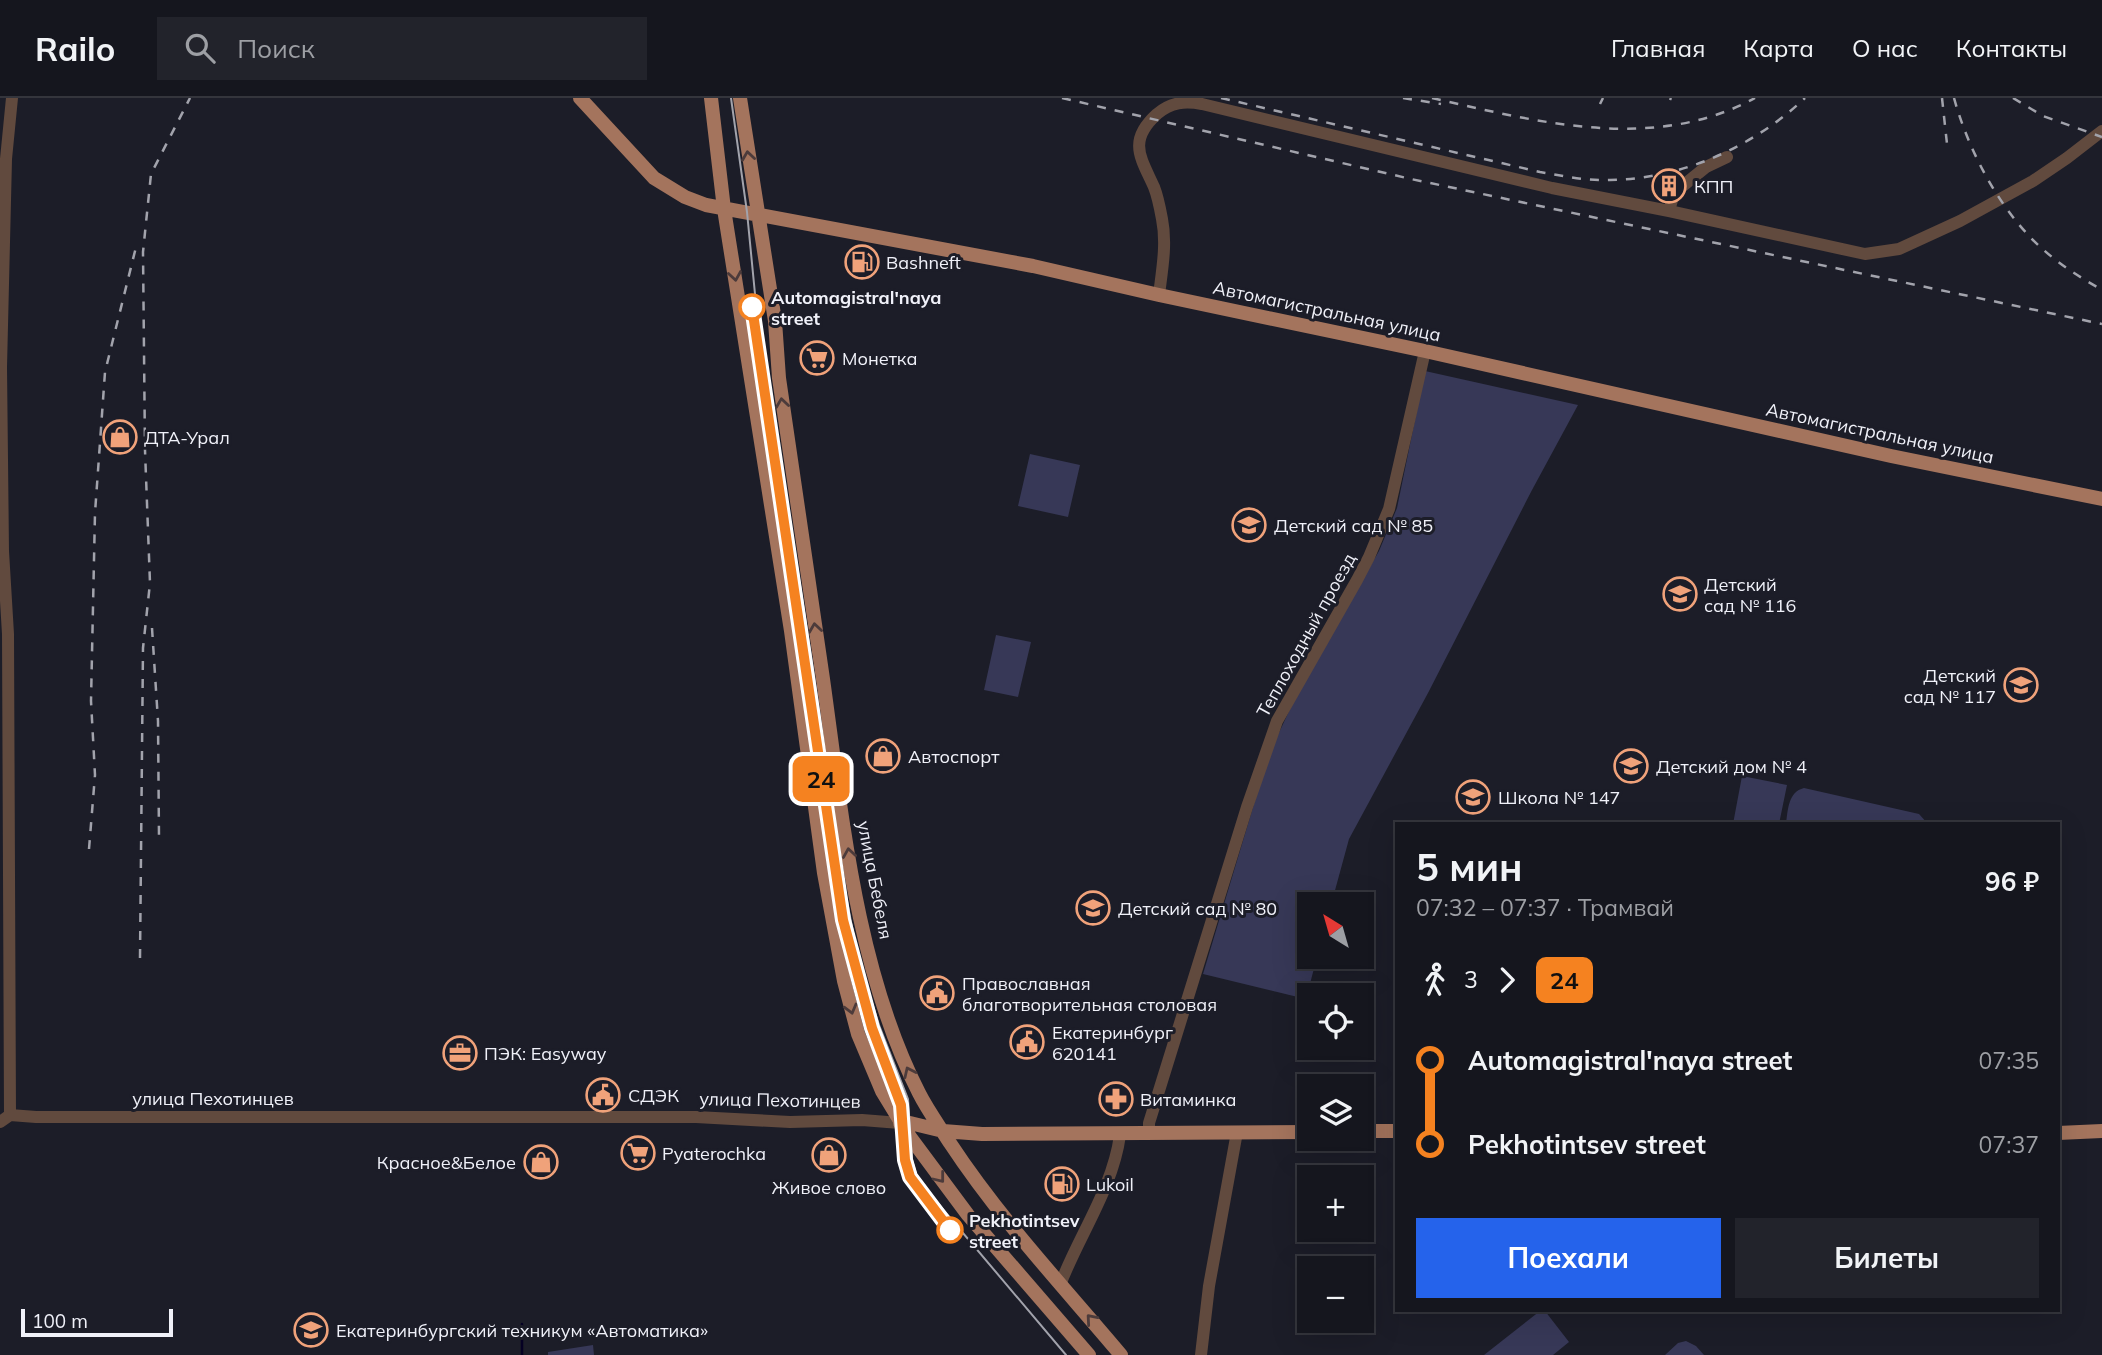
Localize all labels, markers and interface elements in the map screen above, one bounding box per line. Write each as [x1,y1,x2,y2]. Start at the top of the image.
search box [157,17,647,80]
text: Railo [35,28,115,69]
icon: search [181,29,219,67]
text: Поиск [237,32,315,65]
text: Главная [1611,33,1705,63]
text: Карта [1743,33,1814,63]
text: О нас [1852,33,1918,63]
text: Контакты [1956,33,2067,63]
one-way arrow [741,150,756,162]
building icon: КПП [1650,167,1688,205]
place label: КПП [1694,175,1733,198]
fuel station icon: Bashneft [843,243,881,281]
place label: Bashneft [886,251,961,274]
one-way arrow [727,270,742,282]
street label: Автомагистральная улица [1211,276,1443,346]
place label: Automagistral'naya street [771,286,942,330]
marker: Automagistral'naya street [739,294,765,320]
supermarket icon: Монетка [798,339,836,377]
place label: Монетка [842,347,918,370]
one-way arrow [775,397,790,409]
street label: Автомагистральная улица [1764,398,1996,468]
shop icon: ДТА-Урал [101,418,139,456]
place label: ДТА-Урал [144,426,230,449]
school or university icon: Детский сад № 85 [1230,506,1268,544]
place label: Детский сад № 85 [1274,514,1433,537]
street label: Теплоходный проезд [1251,549,1361,721]
place label: Детский сад № 116 [1704,573,1796,617]
school or university icon: Детский сад № 116 [1661,575,1699,613]
one-way arrow [808,622,823,634]
place label: Детский сад № 117 [1904,664,1996,708]
school or university icon: Детский сад № 117 [2002,666,2040,704]
shop icon: Автоспорт [864,737,902,775]
place label: Автоспорт [908,745,1000,768]
school or university icon: Детский дом № 4 [1612,747,1650,785]
place label: Детский дом № 4 [1656,755,1807,778]
line badge: 24 [790,756,852,802]
text: 24 [807,764,835,794]
school or university icon: Школа № 147 [1454,778,1492,816]
place label: Школа № 147 [1498,786,1620,809]
street label: улица Бебеля [852,819,898,941]
text: 5 мин [1416,843,1523,891]
one-way arrow [842,847,857,859]
text: 96 ₽ [1985,865,2039,898]
school or university icon: Детский сад № 80 [1074,889,1112,927]
north arrow [1297,892,1374,970]
map controls [1297,892,1374,1333]
text: 07:32 – 07:37 · Трамвай [1416,893,1674,922]
place label: Детский сад № 80 [1118,897,1277,920]
icon: walk [1416,961,1454,999]
icon: forward [1488,961,1526,999]
text: 3 [1464,965,1478,994]
text: 24 [1550,965,1579,995]
place label: Православная благотворительная столовая [962,972,1217,1016]
public building icon: Православная благотворительная столовая [918,974,956,1012]
button: locate [1297,983,1374,1060]
one-way arrow [843,1003,858,1015]
place label: Екатеринбург 620141 [1052,1021,1173,1065]
public building icon: Екатеринбург 620141 [1008,1023,1046,1061]
office icon: ПЭК: Easyway [441,1034,479,1072]
place label: ПЭК: Easyway [484,1042,607,1065]
text: Automagistral'naya street [1468,1044,1792,1077]
text: 07:35 [1979,1046,2039,1075]
one-way arrow [903,1067,917,1079]
button: layers [1297,1074,1374,1151]
public building icon: СДЭК [584,1076,622,1114]
pharmacy icon: Витаминка [1097,1080,1135,1118]
place label: СДЭК [628,1084,679,1107]
street label: улица Пехотинцев [132,1087,294,1110]
street label: улица Пехотинцев [699,1087,861,1113]
place label: Витаминка [1140,1088,1236,1111]
text: Pekhotintsev street [1468,1128,1706,1161]
text: 07:37 [1979,1130,2039,1159]
supermarket icon: Pyaterochka [619,1134,657,1172]
shop icon: Живое слово [810,1136,848,1174]
place label: Pyaterochka [662,1142,766,1165]
shop icon: Красное&Белое [522,1143,560,1181]
place label: Красное&Белое [377,1151,516,1174]
fuel station icon: Lukoil [1043,1165,1081,1203]
button: + [1297,1165,1374,1242]
one-way arrow [931,1170,944,1183]
place label: Lukoil [1086,1173,1134,1196]
place label: Живое слово [772,1176,886,1199]
place label: Pekhotintsev street [969,1209,1080,1253]
marker: Pekhotintsev street [937,1217,963,1243]
button: Поехали [1416,1218,1721,1298]
button: Билеты [1735,1218,2039,1298]
button: − [1297,1256,1374,1333]
scale bar [21,1306,173,1338]
text: 100 m [32,1309,88,1333]
school or university icon: Екатеринбургский техникум «Автоматика» [292,1311,330,1349]
one-way arrow [1087,1315,1099,1328]
place label: Екатеринбургский техникум «Автоматика» [336,1319,708,1342]

